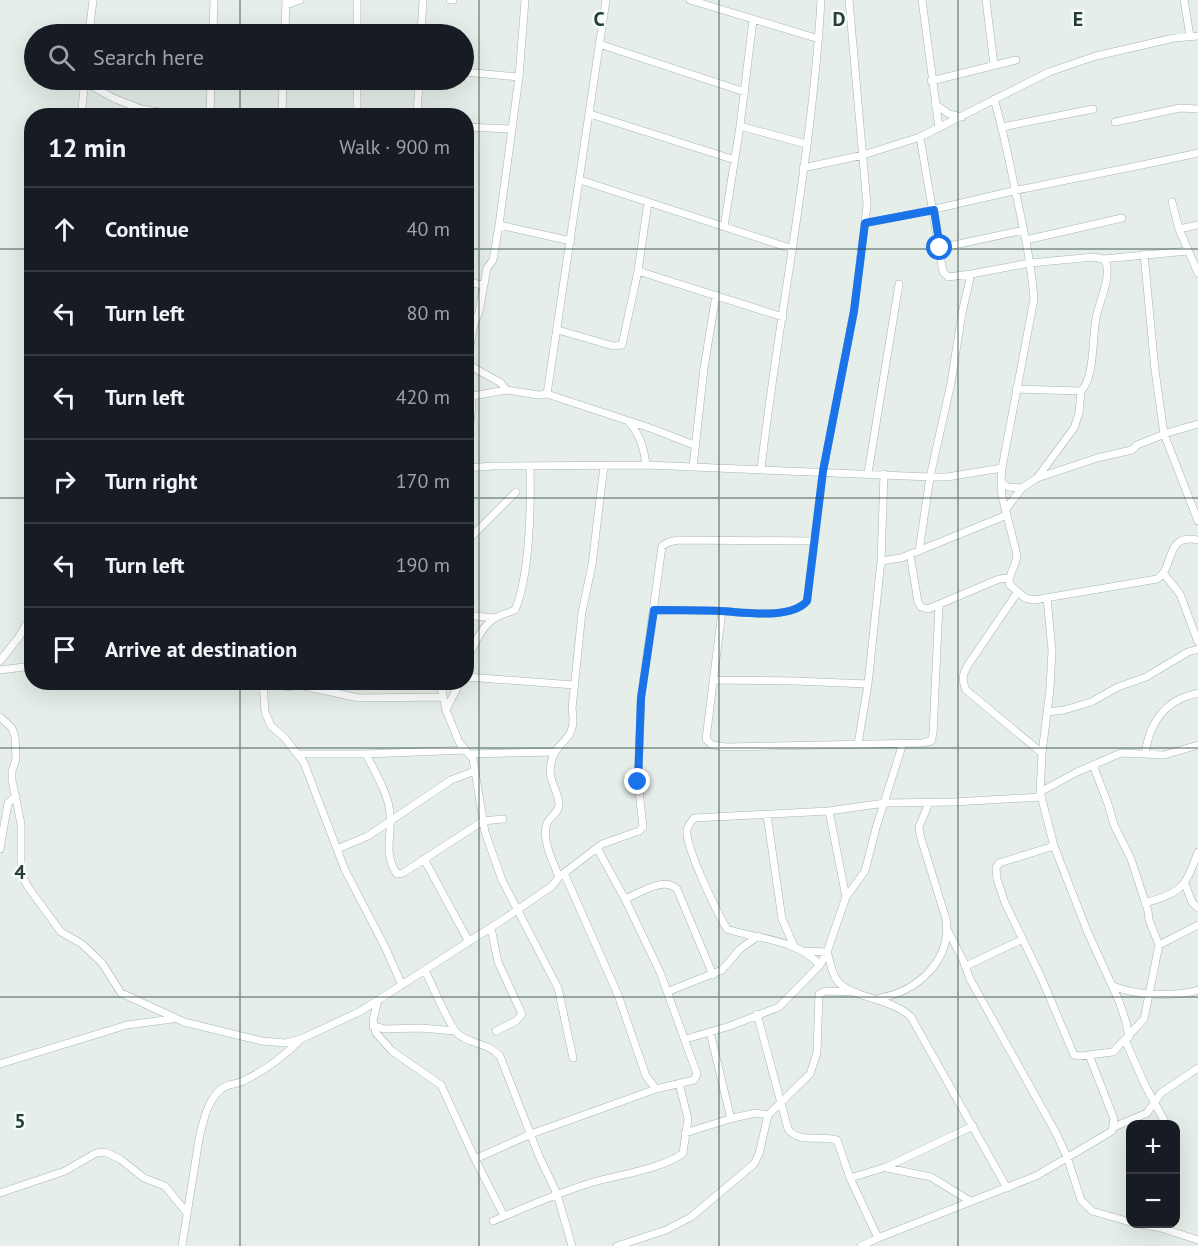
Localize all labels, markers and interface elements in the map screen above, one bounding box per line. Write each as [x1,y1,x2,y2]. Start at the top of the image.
text: C [593,6,605,32]
text: D [833,6,846,32]
text: E [1073,6,1083,32]
search box [24,24,474,90]
icon: search [45,41,78,74]
text: Search here [93,43,204,71]
text: 12 min [48,131,126,164]
text: Walk · 900 m [339,134,450,160]
icon: ahead [48,213,81,246]
text: Continue [105,215,189,243]
text: 40 m [407,216,450,242]
route start [926,234,952,260]
icon: left [48,297,81,330]
text: Turn left [105,299,185,327]
text: 80 m [407,300,450,326]
icon: left [48,381,81,414]
text: Turn left [105,383,185,411]
text: 420 m [396,384,450,410]
icon: right [48,465,81,498]
text: Turn right [105,467,197,495]
text: 170 m [396,468,450,494]
icon: left [48,549,81,582]
text: Turn left [105,551,185,579]
text: 190 m [396,552,450,578]
icon: arrive [48,633,81,666]
text: Arrive at destination [105,635,297,663]
route end [624,768,650,794]
text: 4 [14,859,26,885]
text: 5 [14,1108,26,1134]
map controls [1126,1120,1180,1228]
button: + [1126,1120,1180,1174]
button: − [1126,1174,1180,1228]

